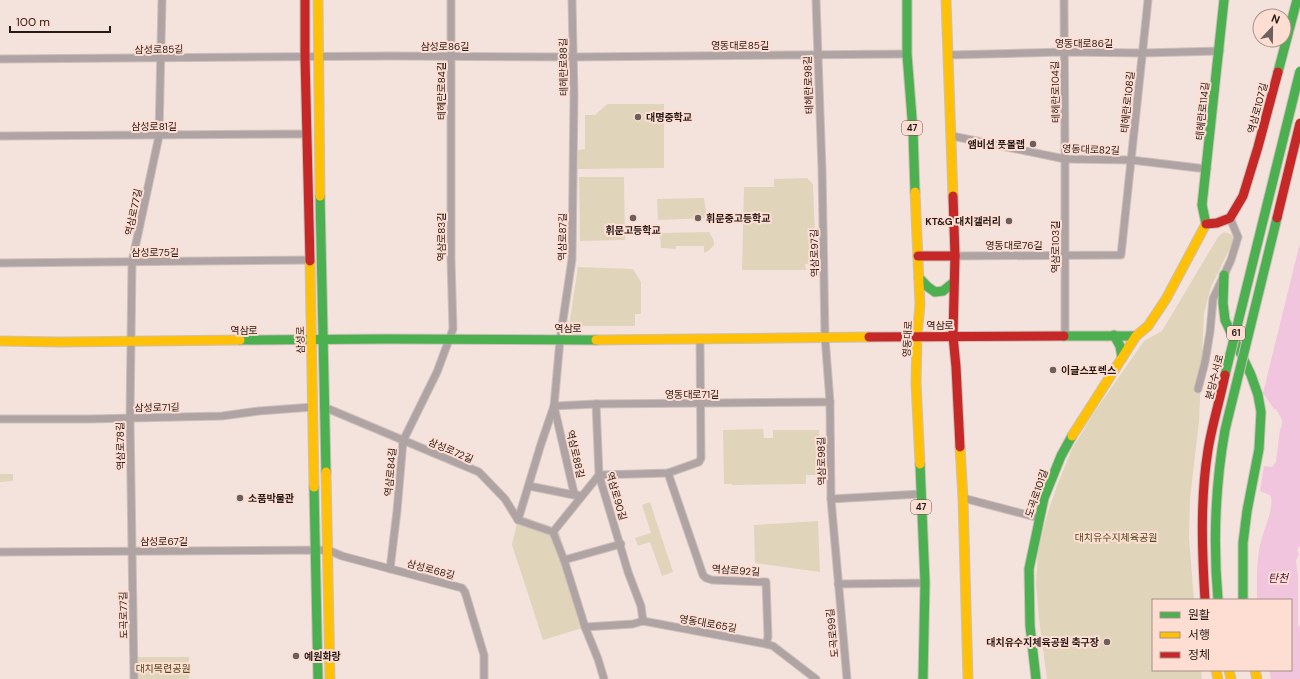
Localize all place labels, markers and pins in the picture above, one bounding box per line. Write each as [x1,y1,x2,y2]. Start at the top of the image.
place label: 대명중학교 [646,111,692,124]
marker: 대명중학교 [633,112,643,122]
place label: 앰비션 풋볼랩 [967,138,1025,151]
marker: 앰비션 풋볼랩 [1028,139,1038,149]
place label: 휘문중고등학교 [706,212,770,225]
marker: 휘문고등학교 [628,213,638,223]
marker: 휘문중고등학교 [693,213,703,223]
place label: KT&G 대치갤러리 [925,215,1001,228]
marker: KT&G 대치갤러리 [1004,216,1014,226]
place label: 휘문고등학교 [605,224,661,237]
place label: 이글스포렉스 [1061,364,1116,377]
marker: 이글스포렉스 [1048,365,1058,375]
place label: 소품박물관 [248,492,294,505]
marker: 소품박물관 [235,493,245,503]
place label: 대치유수지체육공원 축구장 [986,636,1099,649]
marker: 대치유수지체육공원 축구장 [1102,637,1112,647]
place label: 예원화랑 [304,650,341,663]
marker: 예원화랑 [291,651,301,661]

